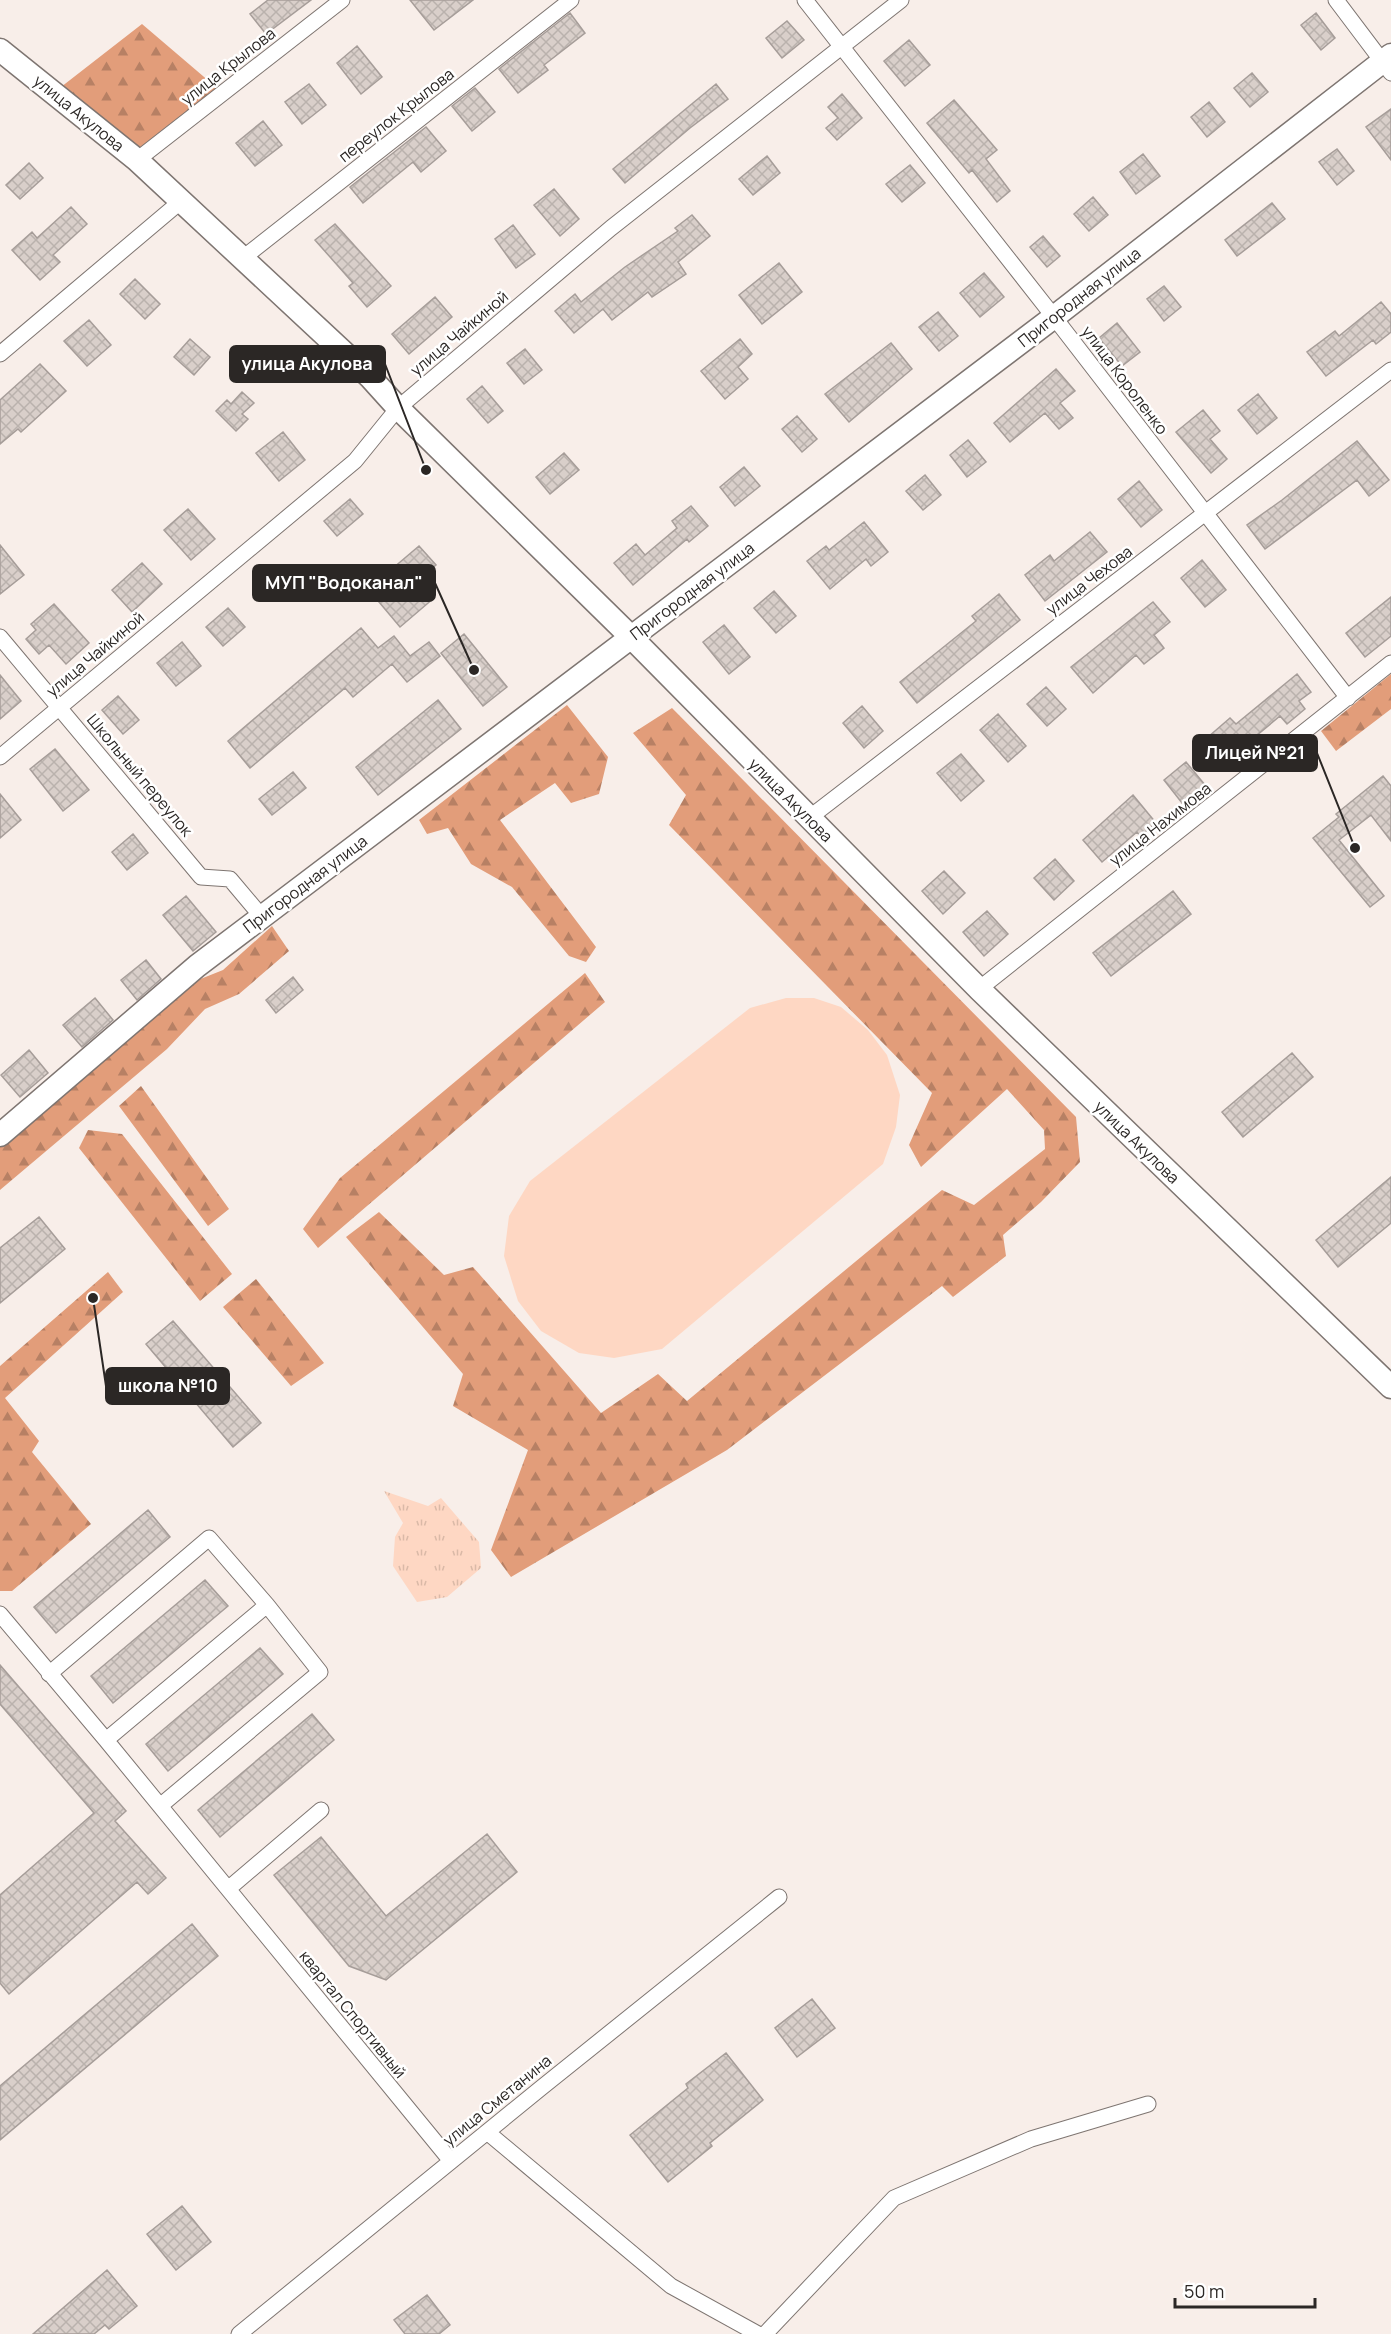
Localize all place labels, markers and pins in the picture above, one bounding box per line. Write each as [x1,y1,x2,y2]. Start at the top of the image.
callout: улица Акулова [230,346,385,382]
callout: МУП "Водоканал" [253,565,435,601]
callout: Лицей №21 [1193,735,1317,771]
callout: школа №10 [106,1368,229,1404]

